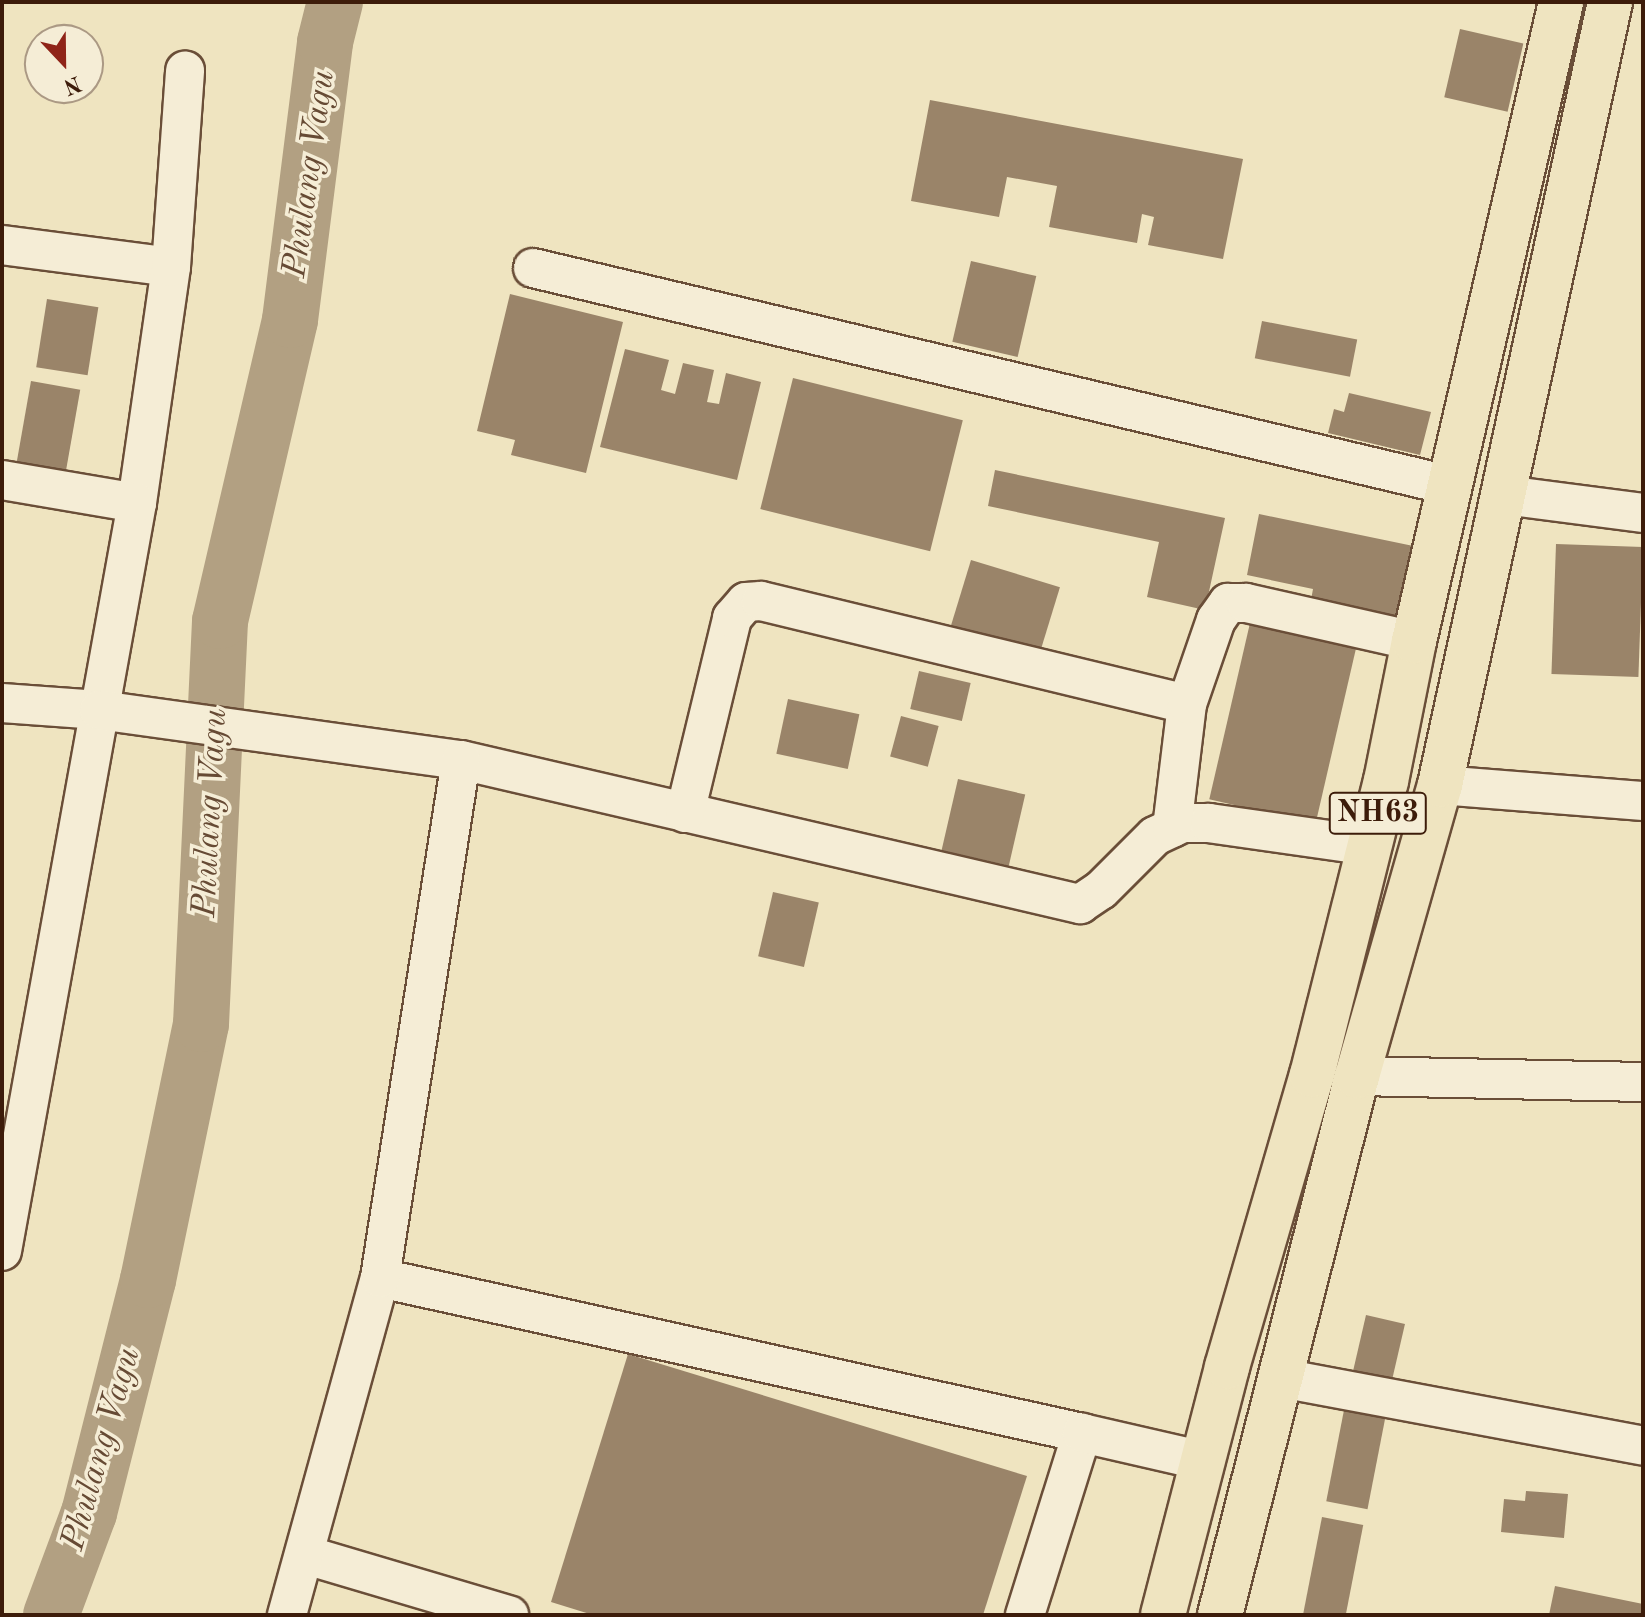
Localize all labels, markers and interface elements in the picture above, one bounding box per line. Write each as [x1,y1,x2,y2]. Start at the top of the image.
north arrow [24,24,104,104]
water label: Phulang Vagu [275,68,345,280]
text: N [60,71,84,98]
water label: Phulang Vagu [185,707,237,919]
road number: NH63 [1328,787,1428,839]
water label: Phulang Vagu [54,1343,150,1555]

